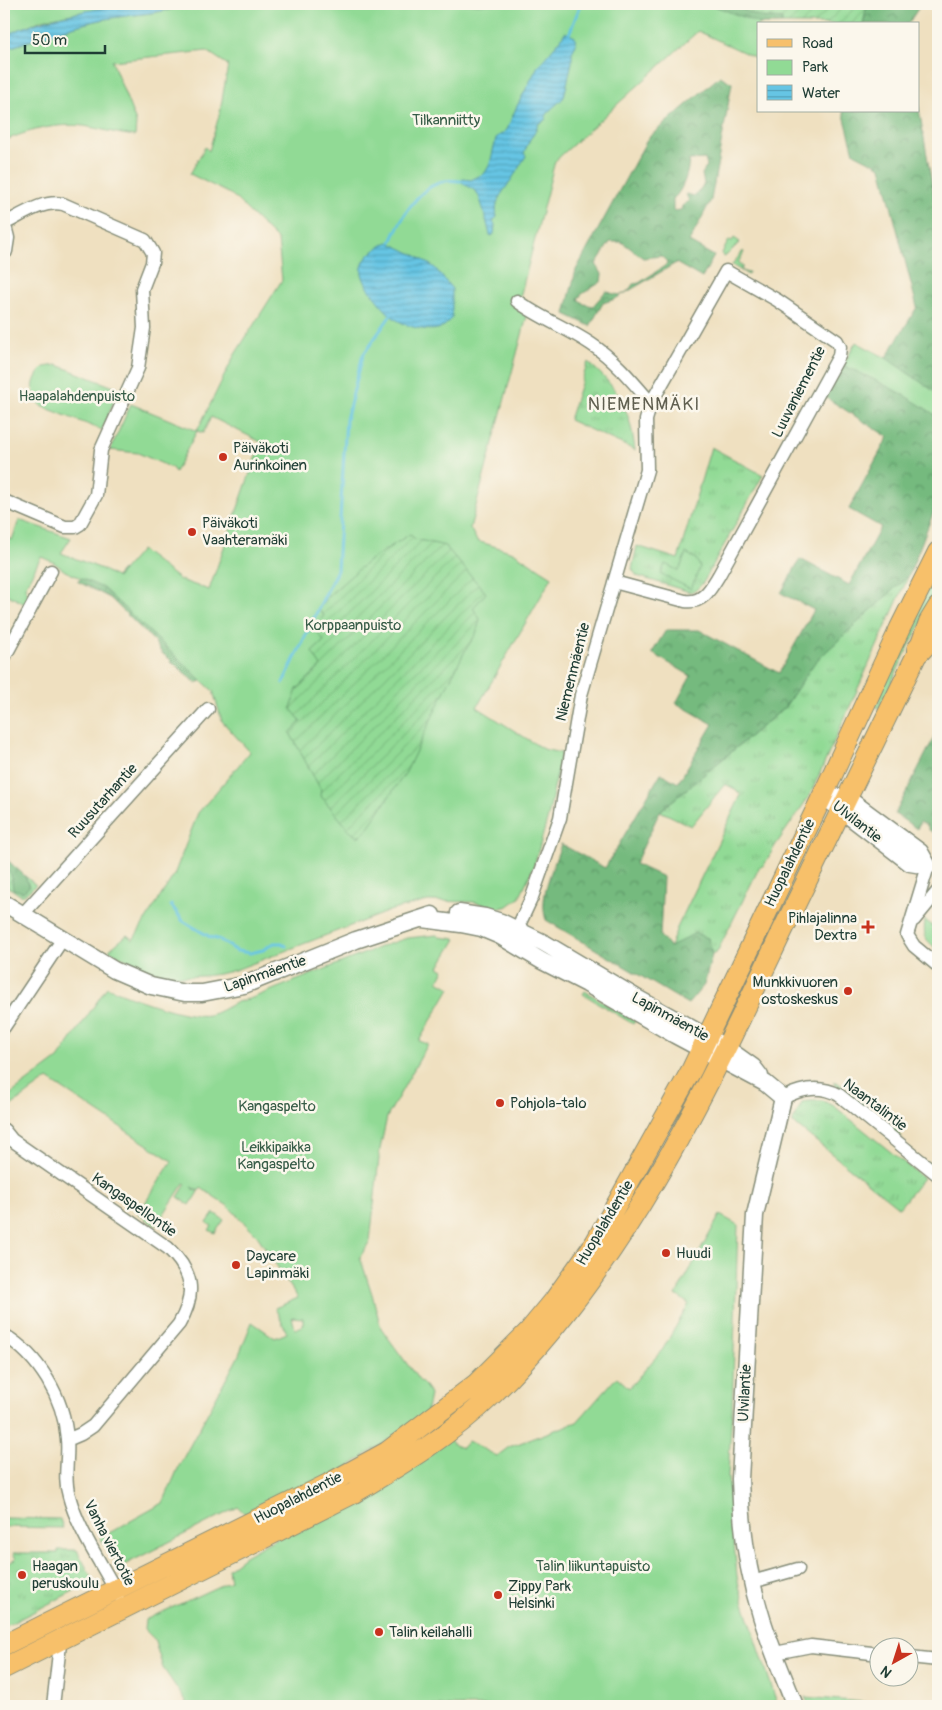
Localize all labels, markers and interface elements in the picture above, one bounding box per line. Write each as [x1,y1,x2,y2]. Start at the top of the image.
scale bar [25,22,105,54]
legend [757,22,920,112]
text: 50 m [32,31,67,50]
text: Road [802,34,833,53]
text: Park [802,58,829,77]
text: Water [802,84,841,103]
park label: Tilkanniitty [412,111,481,130]
street label: Luuvaniementie [768,343,830,441]
park label: Haapalahdenpuisto [19,387,135,406]
district label: NIEMENMÄKI [588,393,700,416]
place label: Päiväkoti Aurinkoinen [233,439,307,475]
marker: Päiväkoti Aurinkoinen [217,451,229,463]
place label: Päiväkoti Vaahteramäki [202,514,287,550]
marker: Päiväkoti Vaahteramäki [186,526,198,538]
park label: Korppaanpuisto [305,616,401,635]
street label: Niemenmäentie [552,620,595,723]
street label: Ruusutarhantie [64,759,142,842]
street label: Ulvilantie [829,797,886,848]
street label: Huopalahdentie [760,815,820,910]
place label: Pihlajalinna Dextra [788,909,857,945]
marker: Pihlajalinna Dextra [861,920,875,934]
street label: Lapinmäentie [221,951,309,997]
place label: Munkkivuoren ostoskeskus [753,973,838,1009]
marker: Munkkivuoren ostoskeskus [842,985,854,997]
street label: Lapinmäentie [628,988,713,1046]
street label: Naantalintie [839,1075,911,1136]
place label: Pohjola-talo [510,1094,586,1113]
park label: Kangaspelto [238,1097,316,1116]
marker: Pohjola-talo [494,1097,506,1109]
park label: Leikkipaikka Kangaspelto [237,1138,315,1174]
street label: Kangaspellontie [88,1169,181,1242]
street label: Huopalahdentie [572,1176,638,1269]
place label: Huudi [676,1244,711,1263]
place label: Daycare Lapinmäki [246,1247,309,1283]
marker: Huudi [660,1247,672,1259]
marker: Daycare Lapinmäki [230,1259,242,1271]
street label: Ulvilantie [734,1363,756,1422]
street label: Huopalahdentie [251,1467,346,1528]
street label: Vanha viertotie [79,1497,139,1590]
place label: Haagan peruskoulu [32,1557,99,1593]
park label: Talin liikuntapuisto [536,1557,650,1576]
marker: Haagan peruskoulu [16,1569,28,1581]
place label: Zippy Park Helsinki [508,1577,572,1613]
marker: Zippy Park Helsinki [492,1589,504,1601]
place label: Talin keilahalli [389,1623,472,1642]
marker: Talin keilahalli [373,1626,385,1638]
north arrow [870,1638,920,1688]
text: N [877,1662,895,1681]

